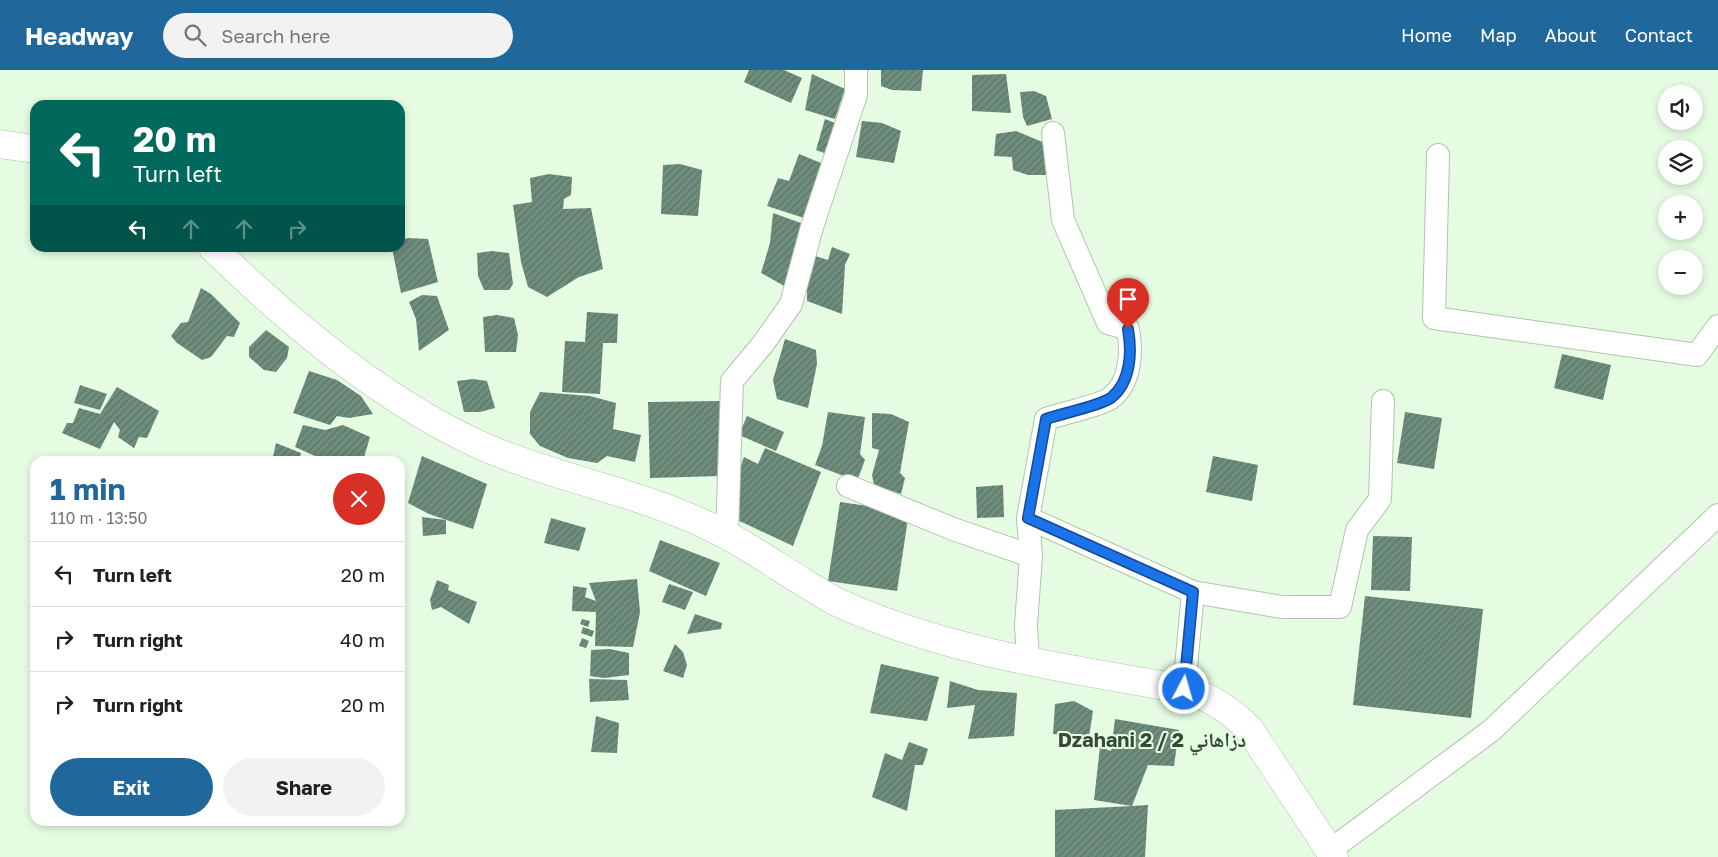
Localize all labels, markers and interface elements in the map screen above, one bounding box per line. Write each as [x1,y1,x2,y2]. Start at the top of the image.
search box [163,13,513,58]
text: Headway [25,21,133,50]
icon: search [181,21,209,49]
text: Search here [221,24,330,47]
text: Home [1401,24,1452,46]
text: Map [1480,24,1517,46]
text: About [1545,24,1597,46]
text: Contact [1625,24,1693,46]
map controls [1658,85,1703,295]
button: sound [1658,85,1703,130]
text: 20 m [133,118,216,160]
icon: left [50,120,115,185]
button: layers [1658,140,1703,185]
text: Turn left [133,160,222,187]
button: + [1658,195,1703,240]
icon: left [124,215,152,243]
icon: ahead [177,215,205,243]
icon: ahead [230,215,258,243]
icon: right [283,215,311,243]
button: − [1658,250,1703,295]
pin [1107,278,1149,329]
icon: arrive [1114,285,1142,313]
text: 1 min [50,471,126,507]
button: close [333,473,385,525]
text: 110 m · 13:50 [50,508,148,528]
icon: left [50,560,78,588]
text: Turn left [93,563,172,586]
text: 20 m [341,563,385,586]
icon: right [50,625,78,653]
text: Turn right [93,628,183,651]
text: 40 m [340,628,385,651]
position arrow [1157,662,1209,714]
icon: right [50,690,78,718]
text: Turn right [93,693,183,716]
text: 20 m [341,693,385,716]
district label: Dzahani 2 / دزاهاني 2 [1058,727,1246,756]
button: Exit [50,758,213,816]
button: Share [223,758,385,816]

